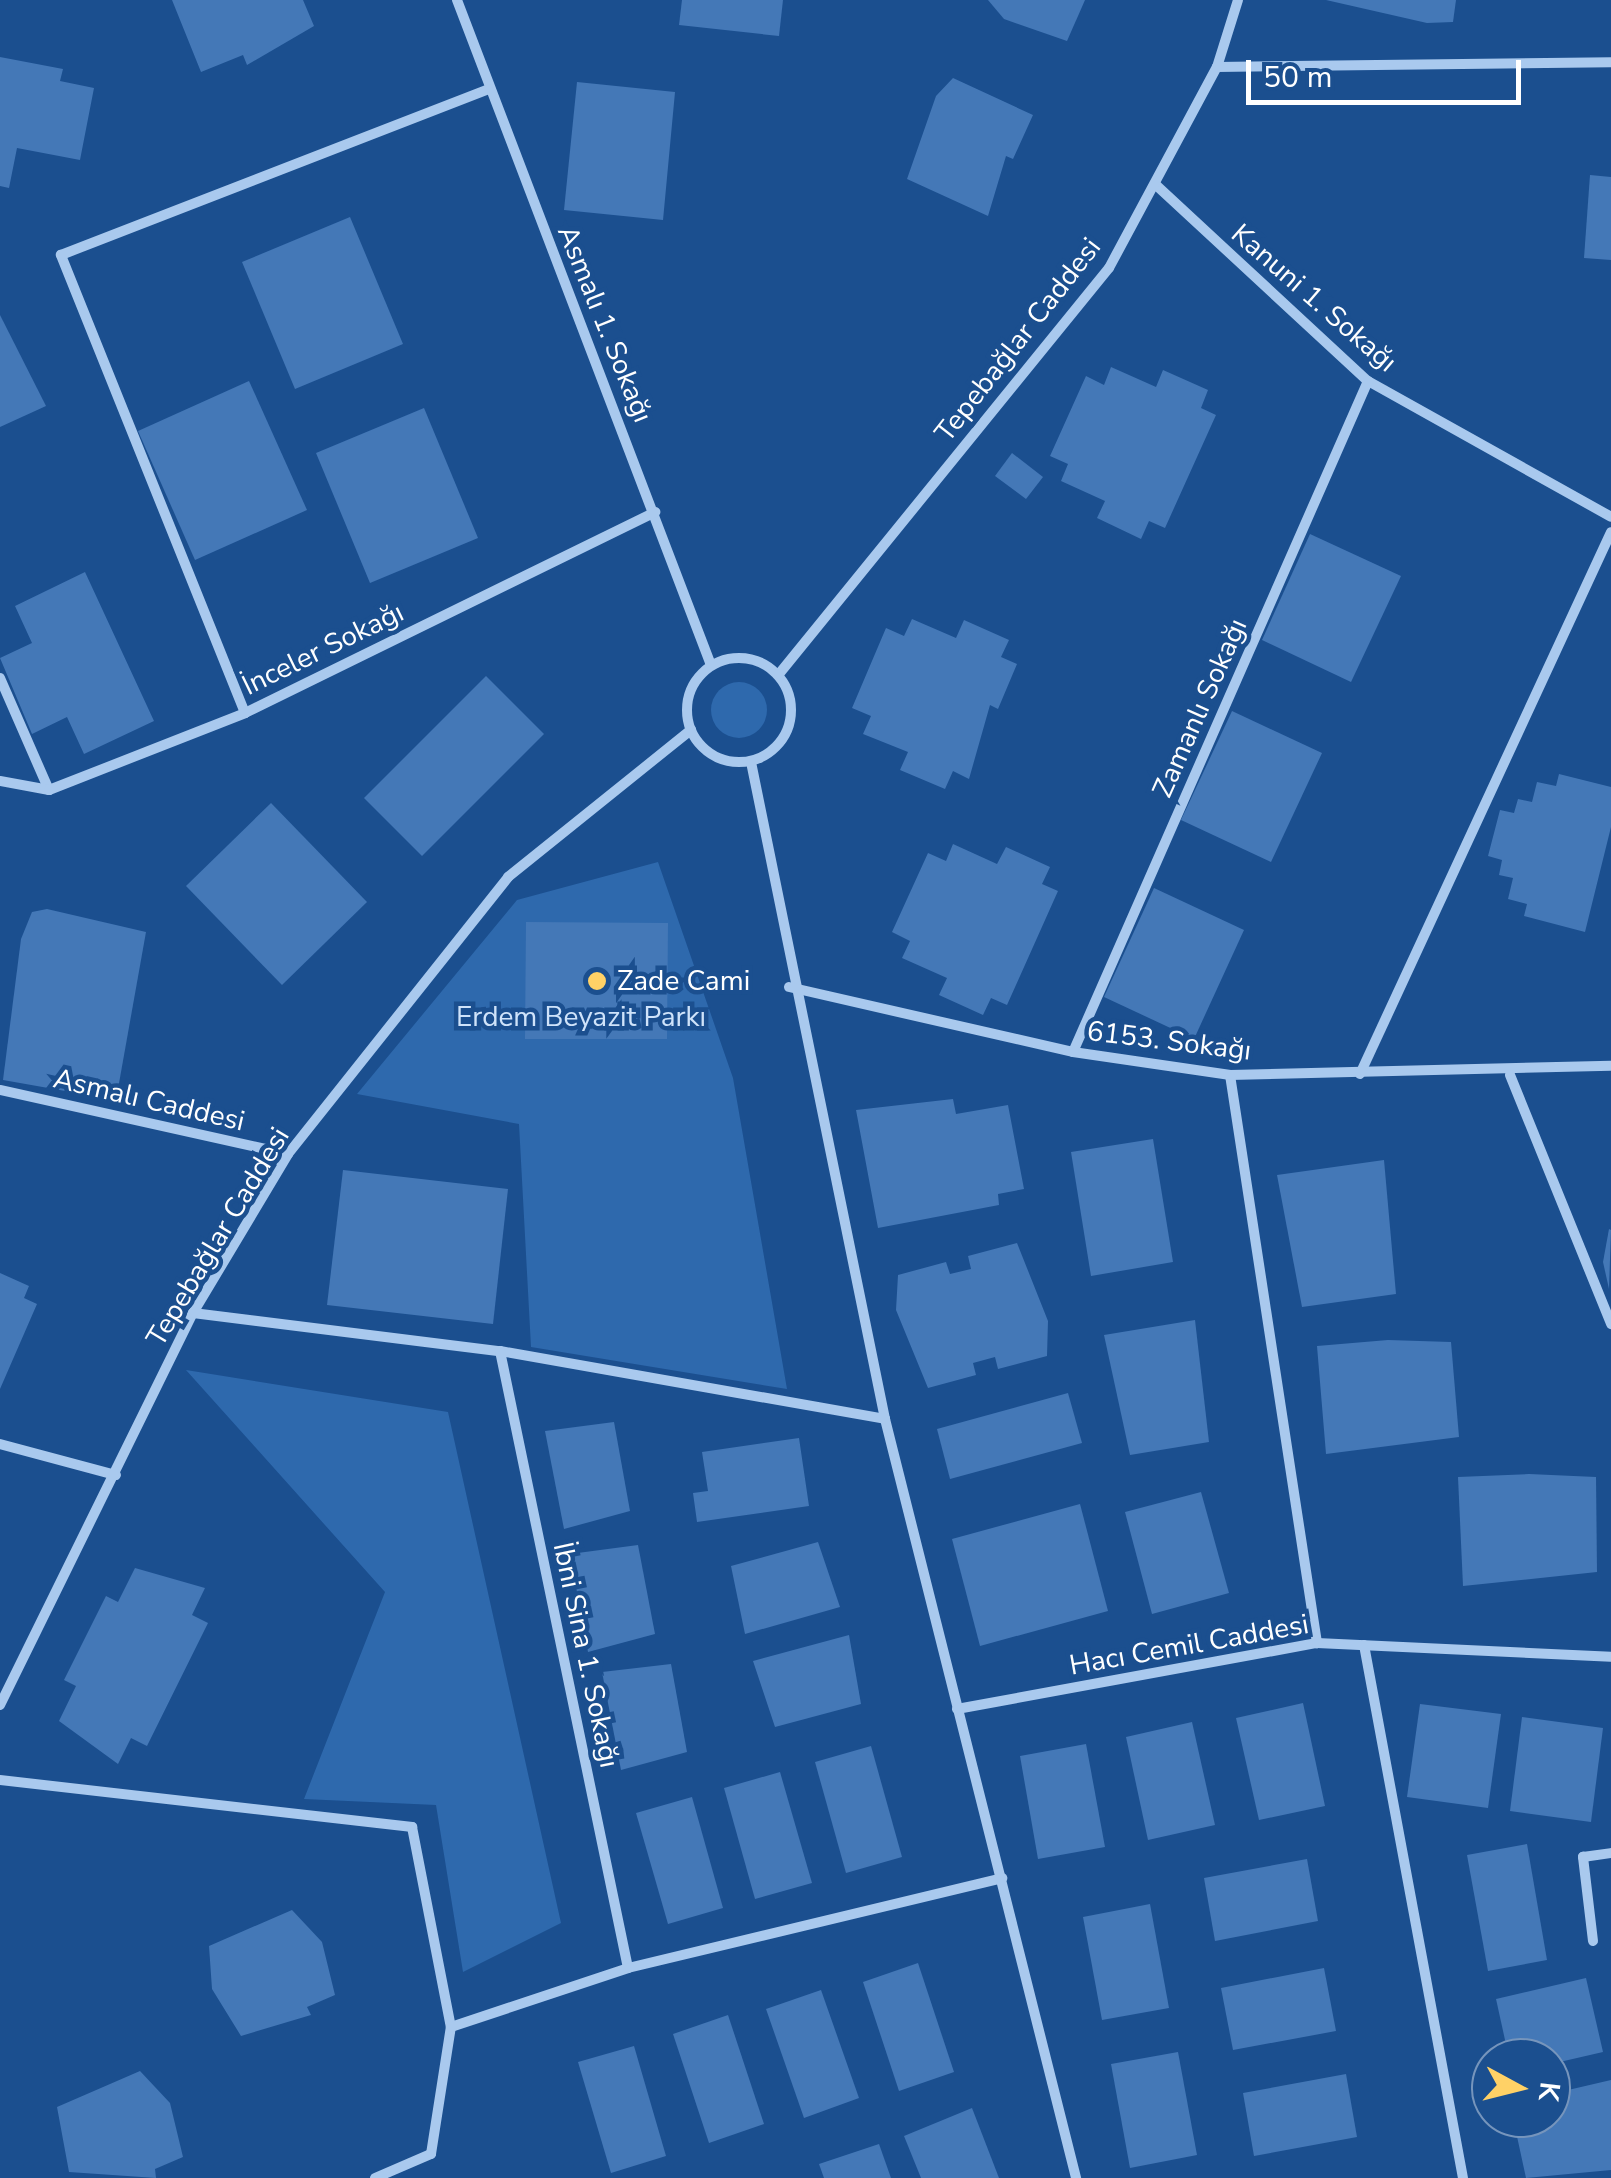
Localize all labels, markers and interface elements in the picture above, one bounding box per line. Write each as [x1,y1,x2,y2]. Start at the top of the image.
scale bar [1251,40,1526,102]
text: 50 m [1263,57,1332,98]
street label: Kanuni 1. Sokağı [1224,217,1404,379]
street label: Asmalı 1. Sokağı [550,221,660,427]
street label: Tepebağlar Caddesi [928,231,1108,449]
street label: İnceler Sokağı [237,595,409,703]
street label: Zamanlı Sokağı [1146,613,1254,803]
place label: Zade Cami [617,964,750,998]
marker: Zade Cami [586,970,608,992]
park label: Erdem Beyazit Parkı [456,1000,706,1034]
street label: 6153. Sokağı [1085,1014,1253,1068]
street label: Asmalı Caddesi [50,1062,248,1138]
street label: Tepebağlar Caddesi [139,1121,297,1353]
street label: İbni Sina 1. Sokağı [546,1539,626,1771]
street label: Hacı Cemil Caddesi [1067,1607,1311,1683]
north arrow [1471,2038,1571,2138]
text: K [1529,2080,1569,2103]

